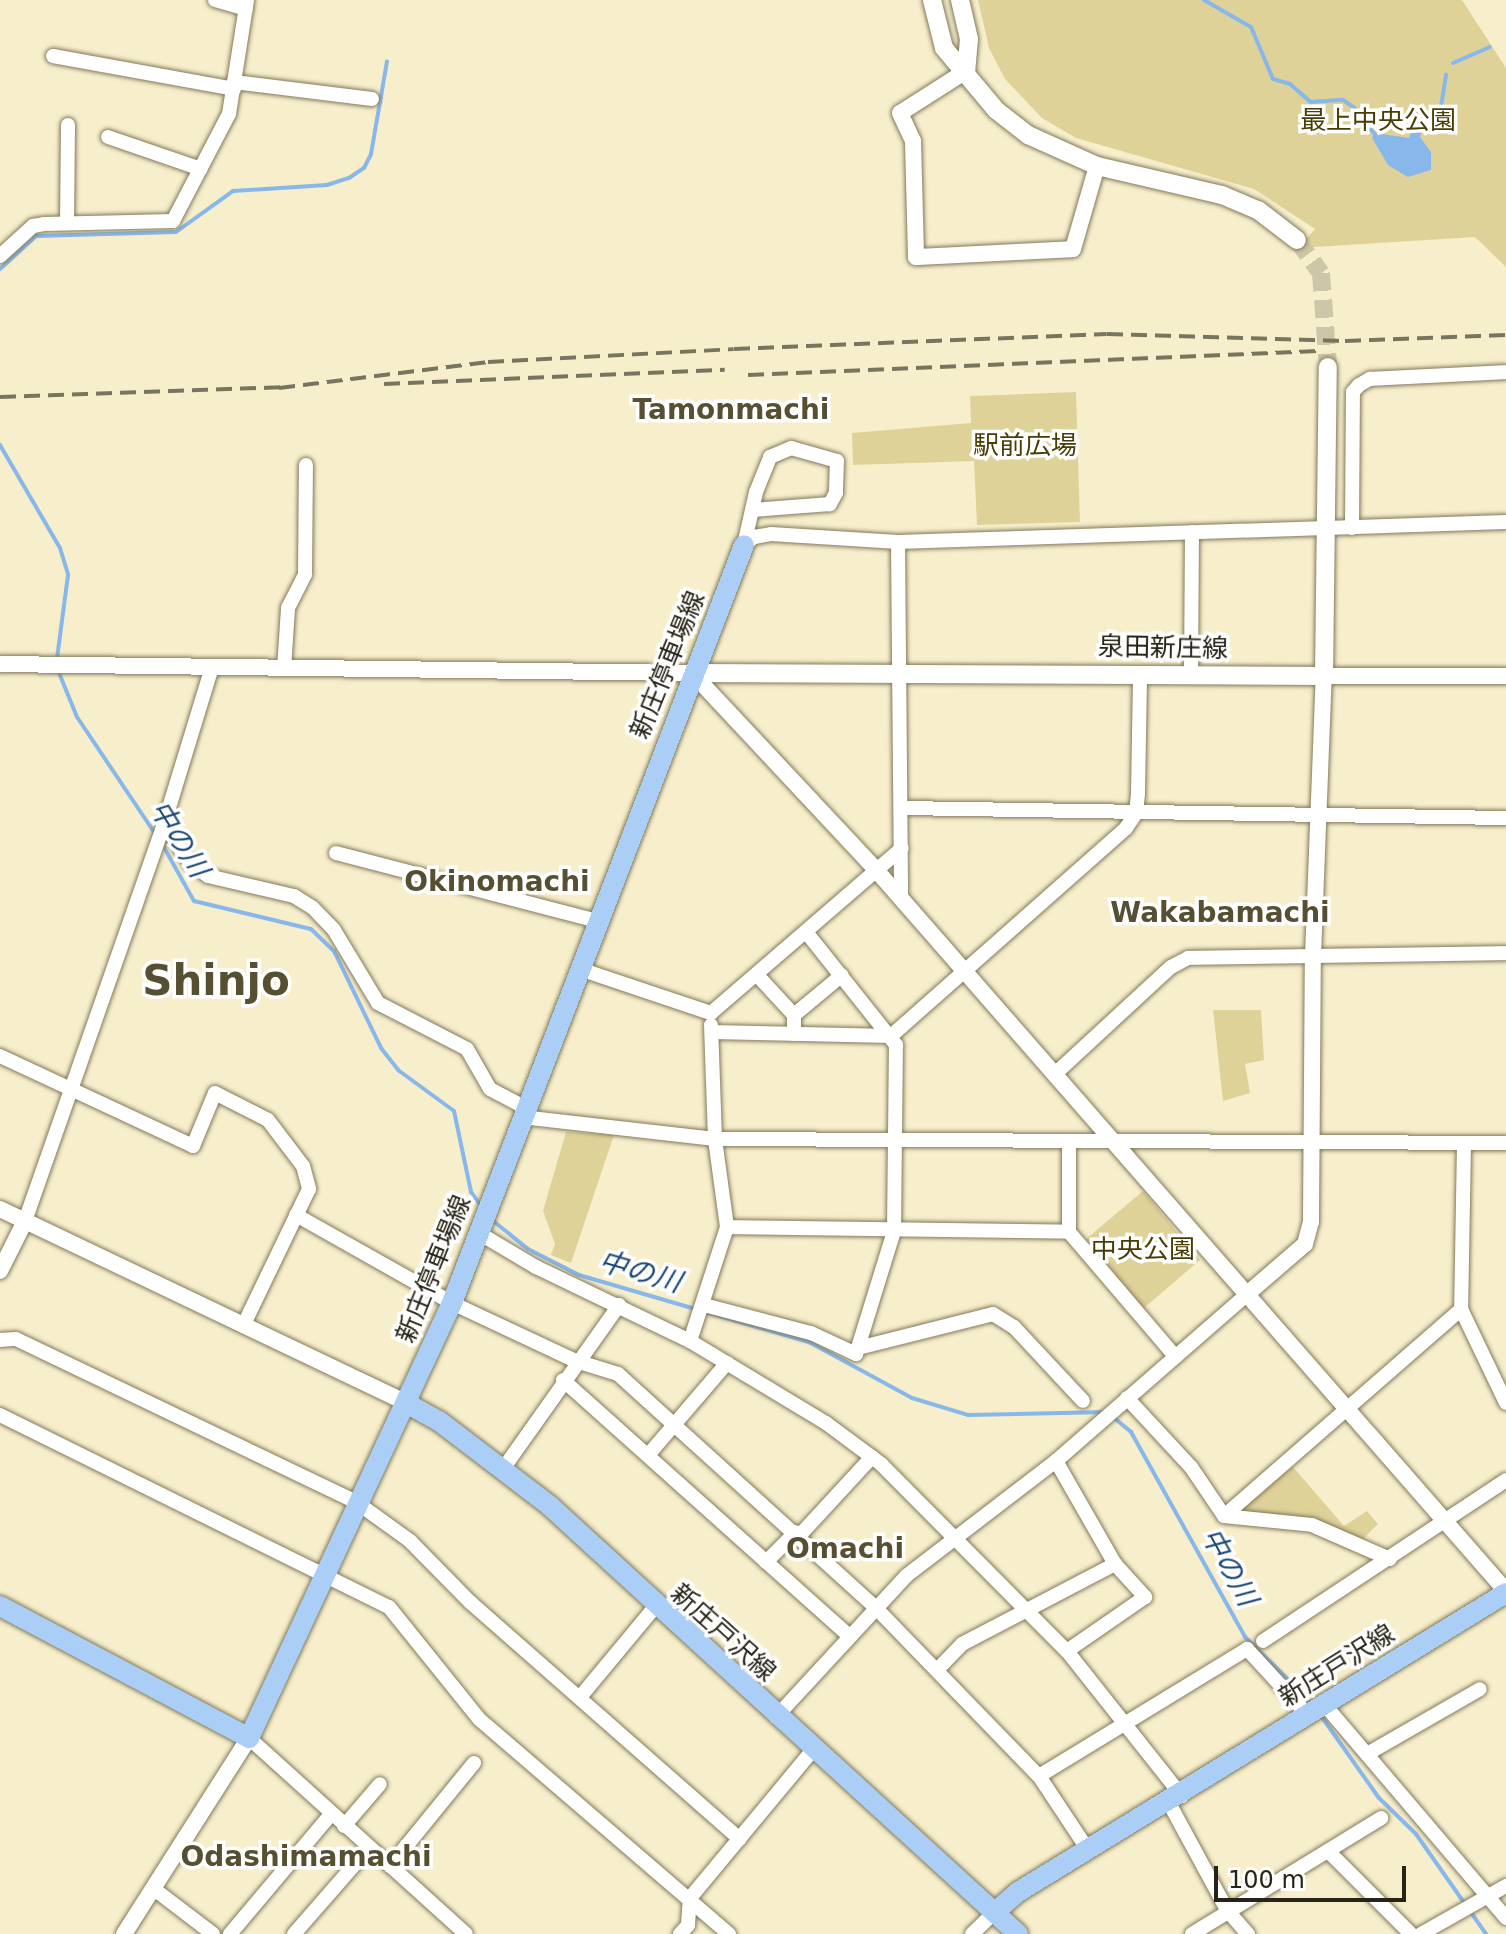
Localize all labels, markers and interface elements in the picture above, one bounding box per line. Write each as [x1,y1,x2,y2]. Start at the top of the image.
park label: 最上中央公園 [1300,105,1456,137]
district label: Tamonmachi [633,393,829,427]
park label: 駅前広場 [973,430,1077,462]
street label: 新庄停車場線 [624,587,712,743]
street label: 泉田新庄線 [1098,631,1228,665]
water label: 中の川 [142,794,216,884]
district label: Okinomachi [404,865,590,899]
district label: Wakabamachi [1110,896,1330,930]
district label: Shinjo [142,956,290,1006]
street label: 新庄停車場線 [390,1191,478,1347]
park label: 中央公園 [1091,1234,1195,1266]
water label: 中の川 [595,1244,685,1300]
water label: 中の川 [1194,1522,1264,1612]
district label: Omachi [786,1532,904,1566]
street label: 新庄戸沢線 [664,1578,782,1688]
street label: 新庄戸沢線 [1274,1618,1400,1714]
district label: Odashimamachi [180,1840,432,1874]
scale bar [1218,1850,1410,1900]
text: 100 m [1228,1866,1305,1894]

